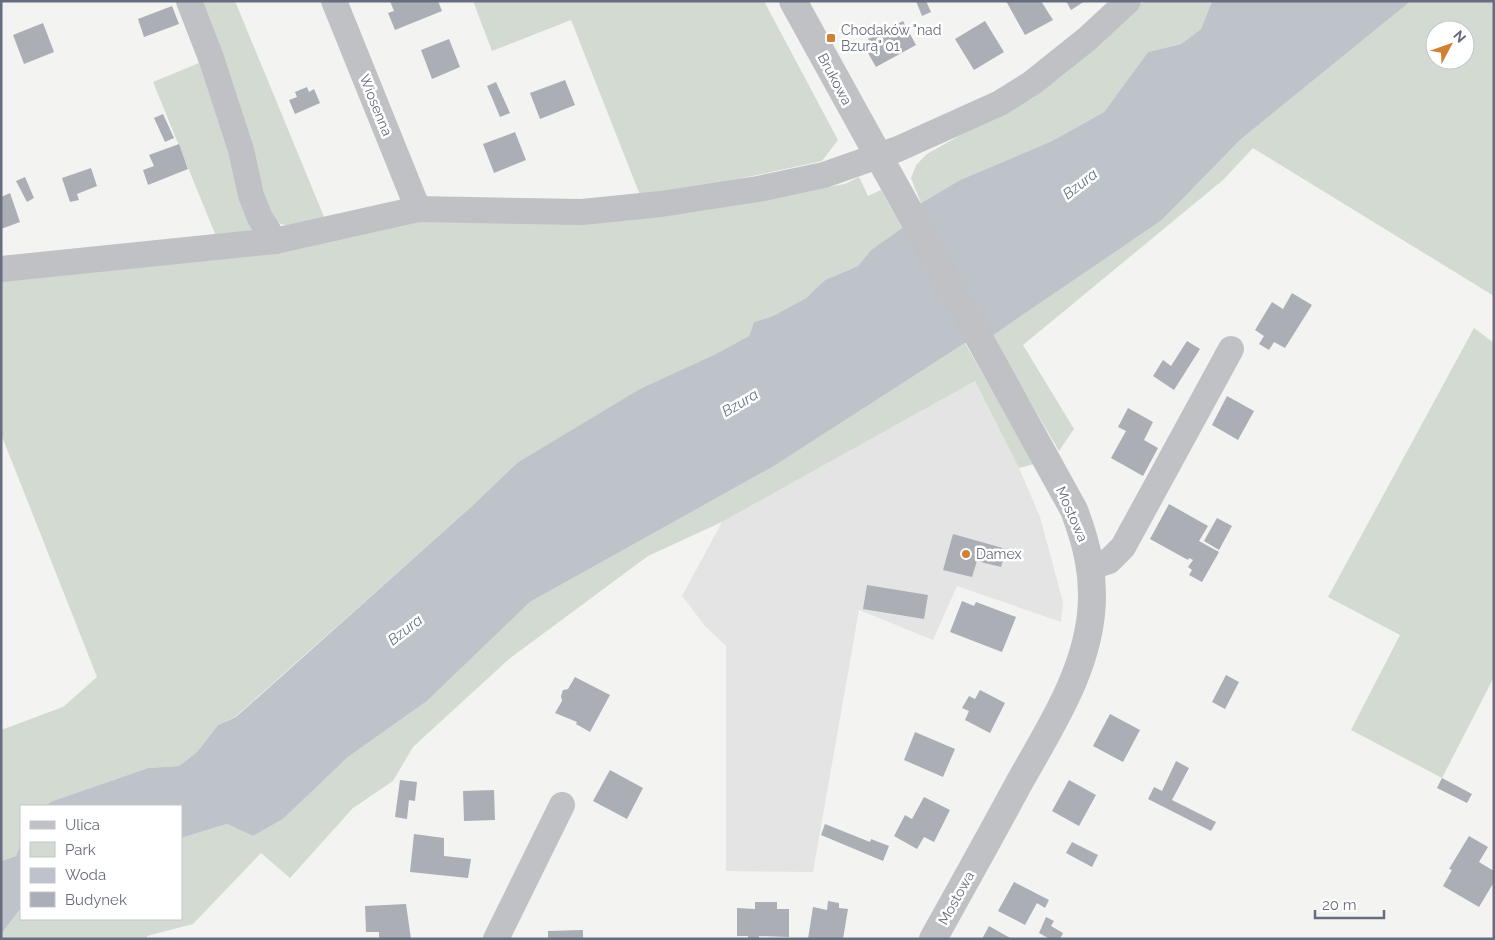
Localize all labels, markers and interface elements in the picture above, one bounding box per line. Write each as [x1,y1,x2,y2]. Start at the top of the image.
north arrow [1425,20,1475,70]
place label: Chodaków "nad Bzurą" 01 [841,22,941,54]
text: N [1450,27,1469,46]
marker: Chodaków "nad Bzurą" 01 [825,32,837,44]
street label: Brukowa [815,50,855,108]
street label: Wiosenna [356,72,396,138]
water label: Bzura [1059,165,1101,203]
water label: Bzura [719,385,761,421]
street label: Mostowa [1053,484,1091,544]
place label: Damex [976,546,1021,562]
marker: Damex [960,548,972,560]
water label: Bzura [384,611,426,649]
legend [20,805,182,920]
text: Ulica [65,816,100,834]
text: Park [65,841,96,859]
text: Woda [65,866,106,884]
street label: Mostowa [935,868,977,928]
scale bar [1315,888,1384,920]
text: Budynek [65,891,127,909]
text: 20 m [1322,896,1357,914]

